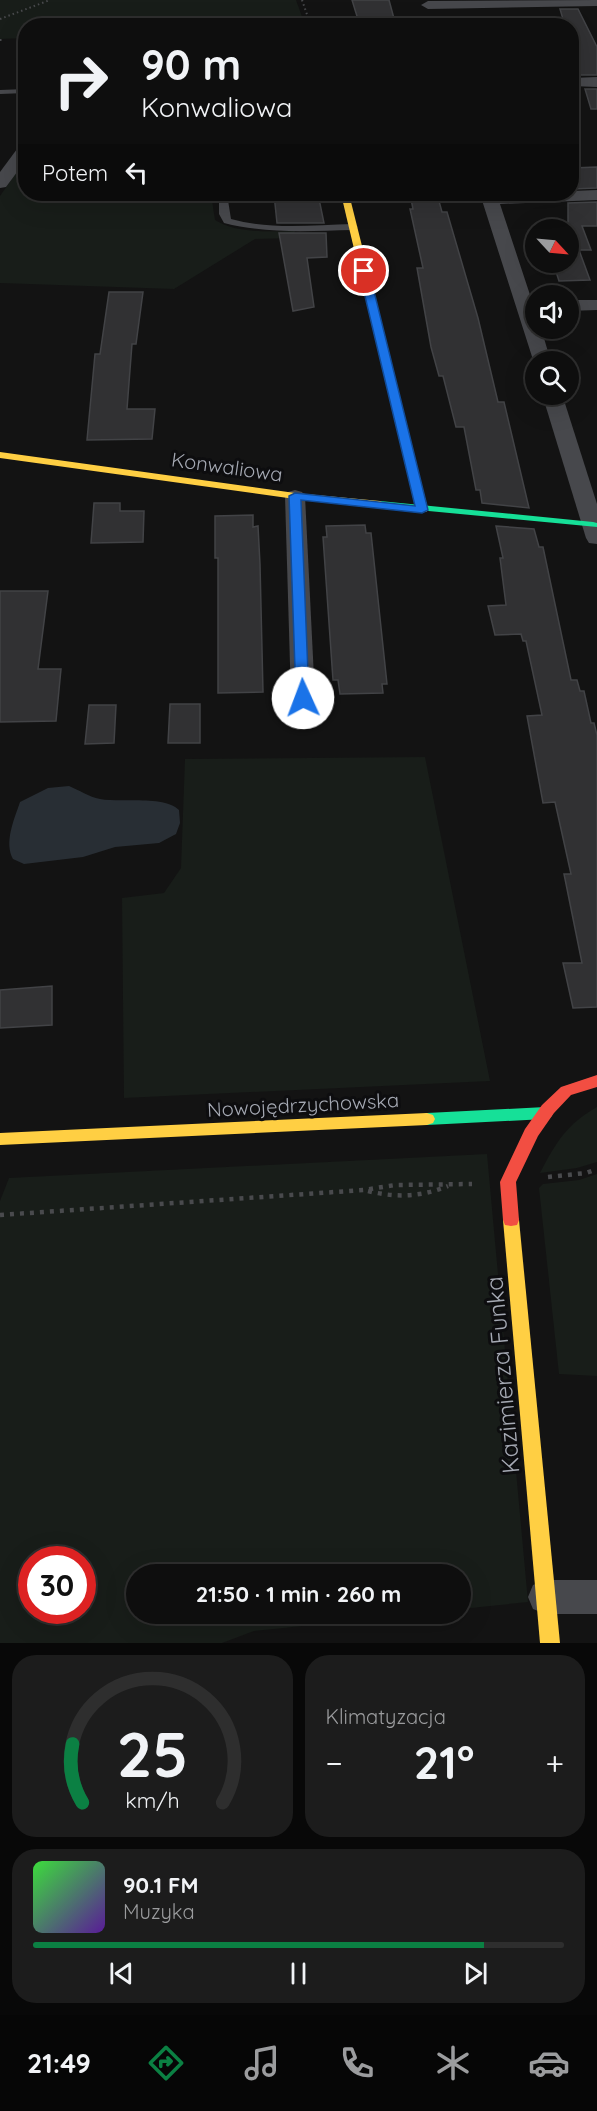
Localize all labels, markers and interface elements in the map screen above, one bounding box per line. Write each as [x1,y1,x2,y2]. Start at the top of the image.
text: 90 m [141,38,241,91]
icon: right [42,42,120,120]
text: Konwaliowa [141,90,292,124]
icon: left [120,156,153,189]
text: Potem [42,159,108,187]
north arrow [525,219,579,273]
map controls [525,219,579,405]
pin [338,245,389,296]
icon: arrive [347,254,380,287]
button: sound [525,285,579,339]
button: search [525,351,579,405]
street label: Konwaliowa [170,446,284,487]
position arrow [271,666,335,730]
street label: Nowojędrzychowska [206,1087,399,1122]
street label: Kazimierza Funka [478,1275,526,1475]
speed limit sign: 30 [18,1546,96,1624]
text: 21:50 · 1 min · 260 m [196,1580,401,1608]
text: Klimatyzacja [326,1704,446,1729]
text: 25 [117,1715,188,1793]
text: 21° [414,1734,474,1790]
text: − [326,1742,343,1783]
text: + [545,1742,564,1783]
text: km/h [125,1787,179,1813]
text: 90.1 FM [123,1871,198,1899]
text: Muzyka [123,1899,195,1924]
icon: previous [105,1957,138,1990]
icon: pause [282,1957,315,1990]
icon: next [459,1957,492,1990]
icon: directions [145,2042,187,2084]
icon: music [241,2042,283,2084]
icon: phone [336,2042,378,2084]
icon: climate [432,2042,474,2084]
icon: car [528,2042,570,2084]
text: 21:49 [27,2046,91,2080]

